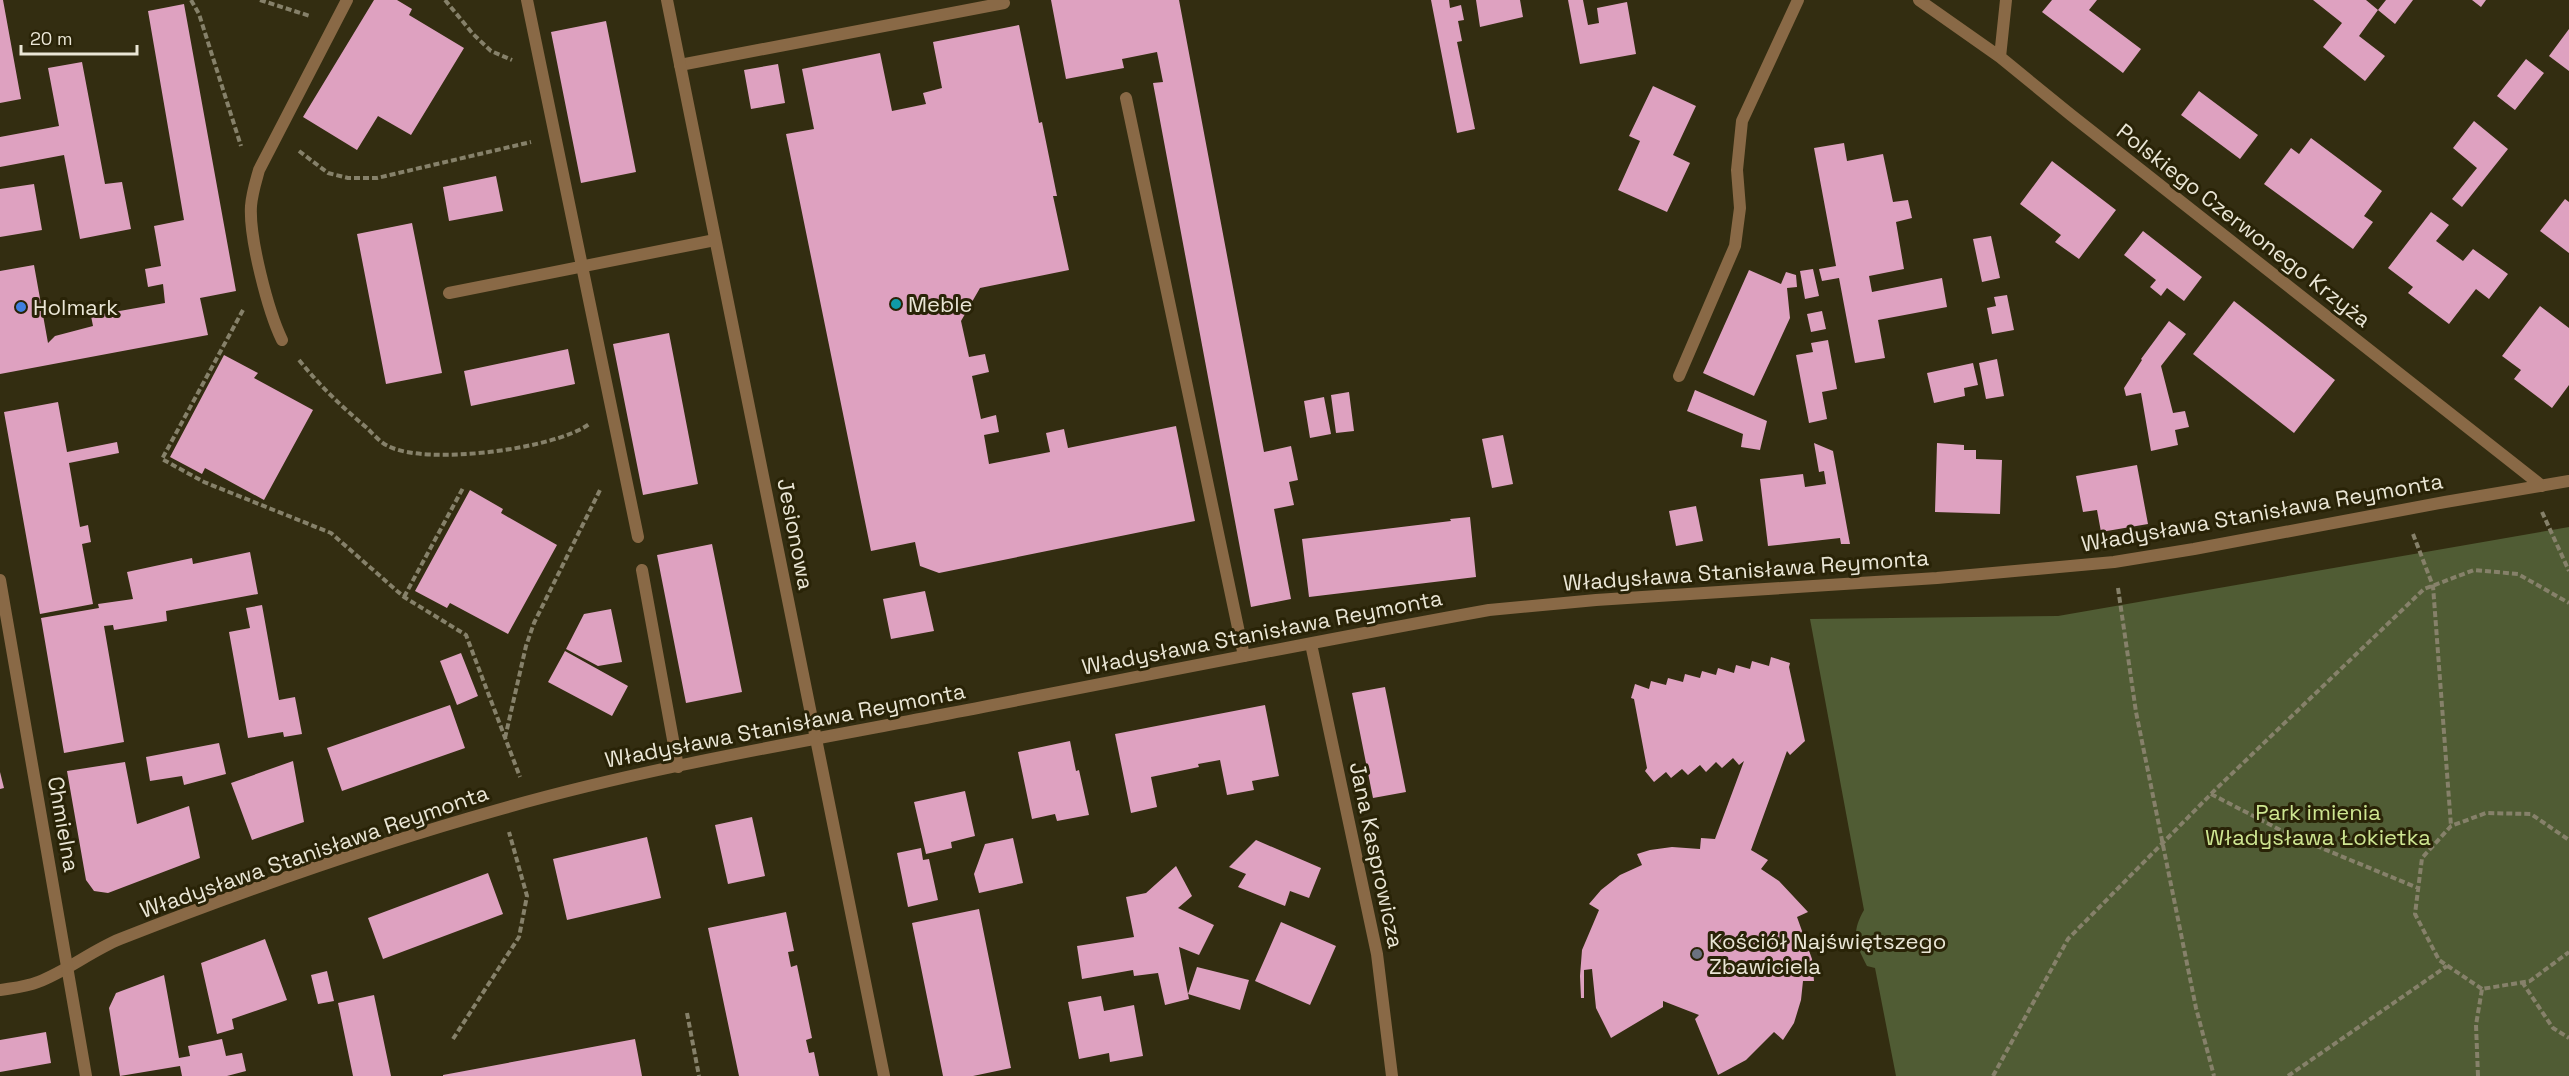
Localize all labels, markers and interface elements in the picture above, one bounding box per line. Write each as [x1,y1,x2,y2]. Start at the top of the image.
scale bar [21,18,136,56]
text: 20 m [30,27,73,50]
street label: Polskiego Czerwonego Krzyża [2111,117,2377,333]
place label: Meble [908,290,973,318]
place label: Holmark [33,293,118,321]
marker: Meble [889,297,903,311]
marker: Holmark [14,300,28,314]
street label: Władysława Stanisława Reymonta [2079,466,2445,558]
street label: Jesionowa [771,476,821,592]
street label: Władysława Stanisława Reymonta [1562,543,1930,597]
street label: Władysława Stanisława Reymonta [1079,583,1445,681]
street label: Władysława Stanisława Reymonta [602,676,968,774]
street label: Jana Kasprowicza [1344,759,1410,951]
street label: Chmielna [42,774,86,874]
street label: Władysława Stanisława Reymonta [136,778,492,924]
park label: Park imienia Władysława Łokietka [2205,798,2431,851]
place label: Kościół Najświętszego Zbawiciela [1709,927,1946,980]
marker: Kościół Najświętszego Zbawiciela [1690,947,1704,961]

